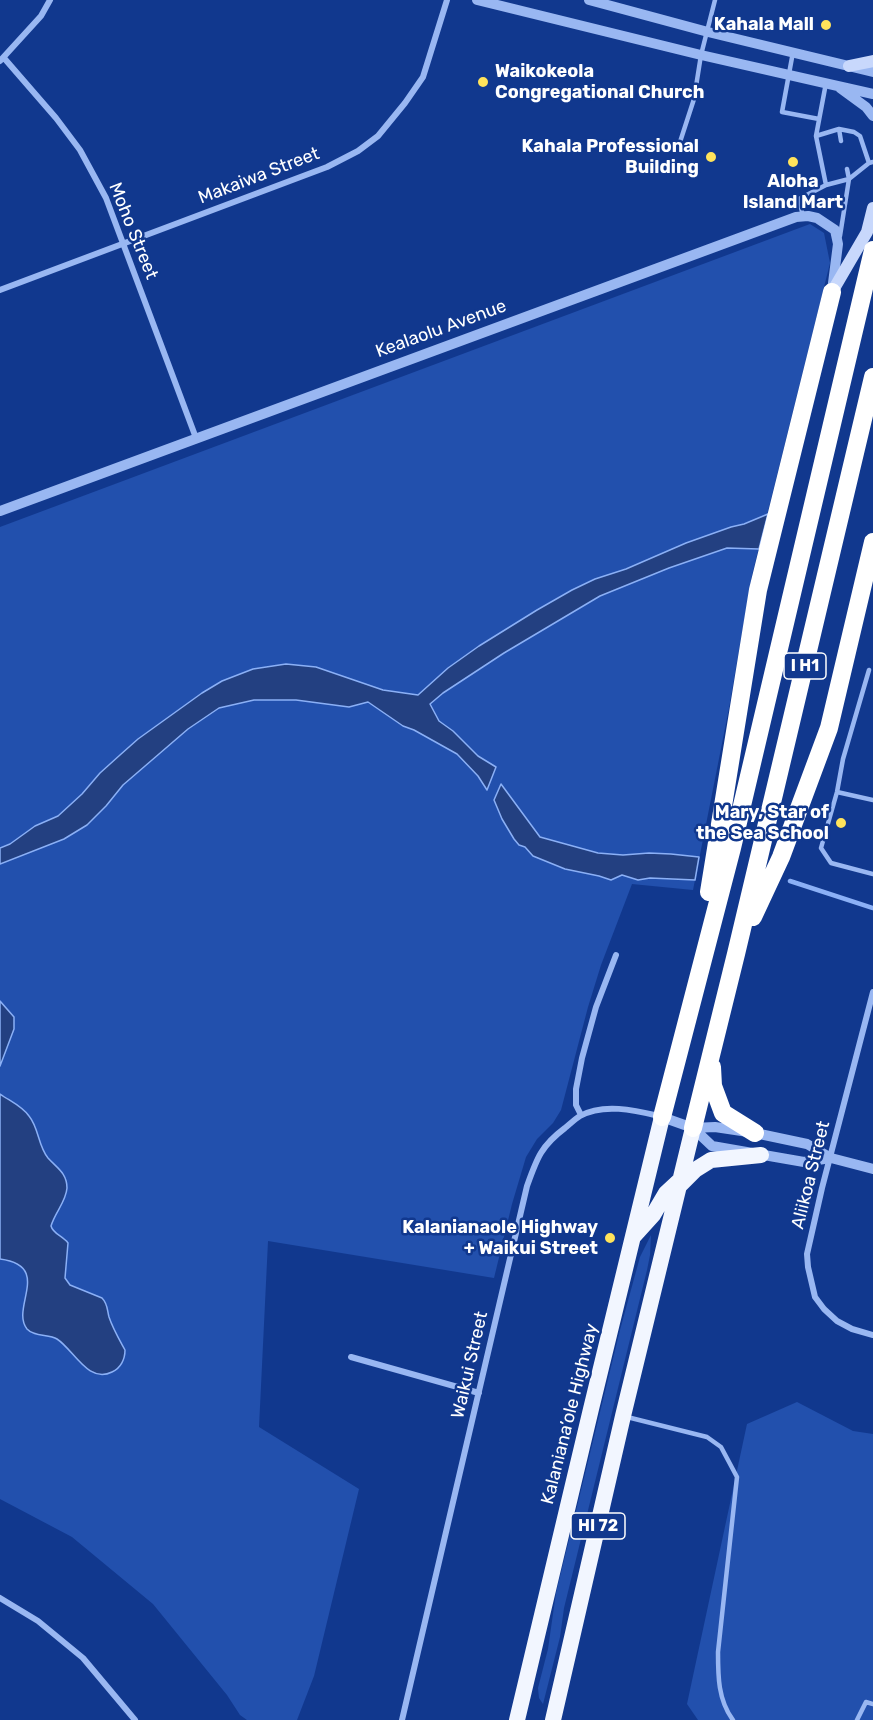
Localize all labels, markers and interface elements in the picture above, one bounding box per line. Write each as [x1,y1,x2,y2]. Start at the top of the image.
place label: Kahala Mall [714,14,814,36]
marker: Kahala Mall [819,18,833,32]
place label: Waikokeola Congregational Church [495,61,704,104]
marker: Waikokeola Congregational Church [476,75,490,89]
place label: Kahala Professional Building [522,136,699,178]
street label: Makaiwa Street [195,143,323,209]
marker: Kahala Professional Building [704,150,718,164]
marker: Aloha Island Mart [786,155,800,169]
place label: Aloha Island Mart [743,171,843,213]
street label: Moho Street [104,179,162,283]
street label: Kealaolu Avenue [373,295,509,363]
road number: I H1 [784,653,826,679]
place label: Mary, Star of the Sea School [696,802,829,844]
marker: Mary, Star of the Sea School [834,816,848,830]
street label: Aliikoa Street [787,1119,835,1231]
place label: Kalanianaole Highway + Waikui Street [402,1217,598,1260]
marker: Kalanianaole Highway + Waikui Street [603,1231,617,1245]
street label: Waikui Street [447,1309,493,1421]
street label: Kalaniana’ole Highway [537,1321,603,1507]
road number: HI 72 [571,1513,625,1539]

